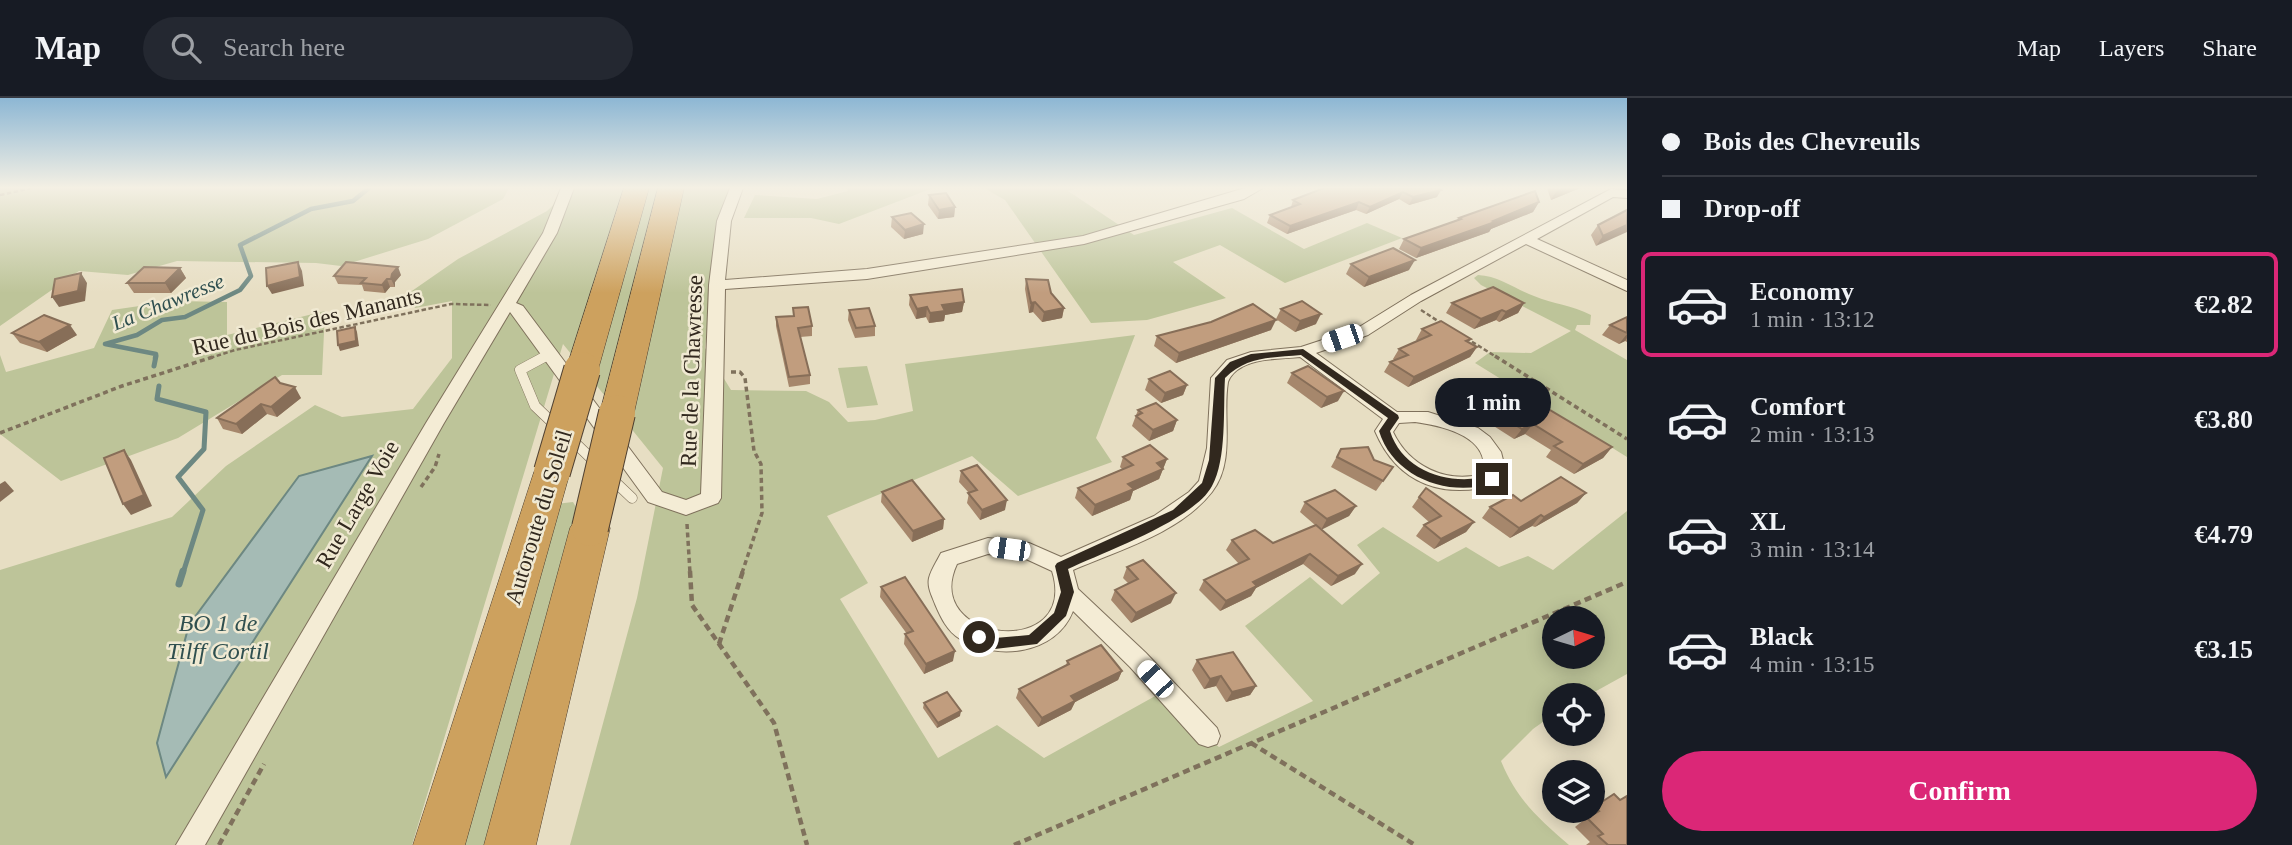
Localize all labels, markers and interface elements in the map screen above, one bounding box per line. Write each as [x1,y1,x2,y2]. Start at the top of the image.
search box [143,17,633,80]
icon: search [167,29,205,67]
text: Map [35,30,101,66]
text: Search here [223,33,345,62]
text: Map [2017,35,2061,61]
text: Layers [2099,35,2164,61]
text: Share [2202,35,2257,61]
text: Bois des Chevreuils [1704,127,1920,156]
text: Drop-off [1704,194,1800,223]
water label: La Chawresse [107,269,228,336]
icon: car [1666,273,1729,336]
street label: Rue de la Chawresse [676,275,707,468]
text: Economy [1750,277,1854,306]
street label: Rue du Bois des Manants [190,283,425,360]
text: €2.82 [2195,290,2253,319]
text: 1 min · 13:12 [1750,307,1875,332]
car [1319,321,1366,355]
callout: 1 min [1434,378,1550,426]
icon: car [1666,388,1729,451]
text: 1 min [1465,390,1521,415]
text: Comfort [1750,392,1845,421]
text: €3.80 [2195,405,2253,434]
text: 2 min · 13:13 [1750,422,1875,447]
street label: Autoroute du Soleil [500,427,577,608]
street label: Rue Large Voie [311,436,404,572]
route end [1476,463,1508,495]
icon: car [1666,503,1729,566]
text: XL [1750,507,1786,536]
text: €4.79 [2195,520,2253,549]
car [987,536,1032,562]
text: 3 min · 13:14 [1750,537,1875,562]
north arrow [1542,606,1605,668]
map controls [1542,606,1605,823]
water label: BO 1 de Tilff Cortil [167,610,269,664]
icon: car [1666,618,1729,681]
route start [963,621,995,653]
text: Black [1750,622,1814,651]
text: €3.15 [2195,635,2253,664]
text: 4 min · 13:15 [1750,652,1875,677]
car [1133,656,1178,702]
button: locate [1542,683,1605,746]
button: Confirm [1662,751,2257,831]
button: layers [1542,760,1605,823]

